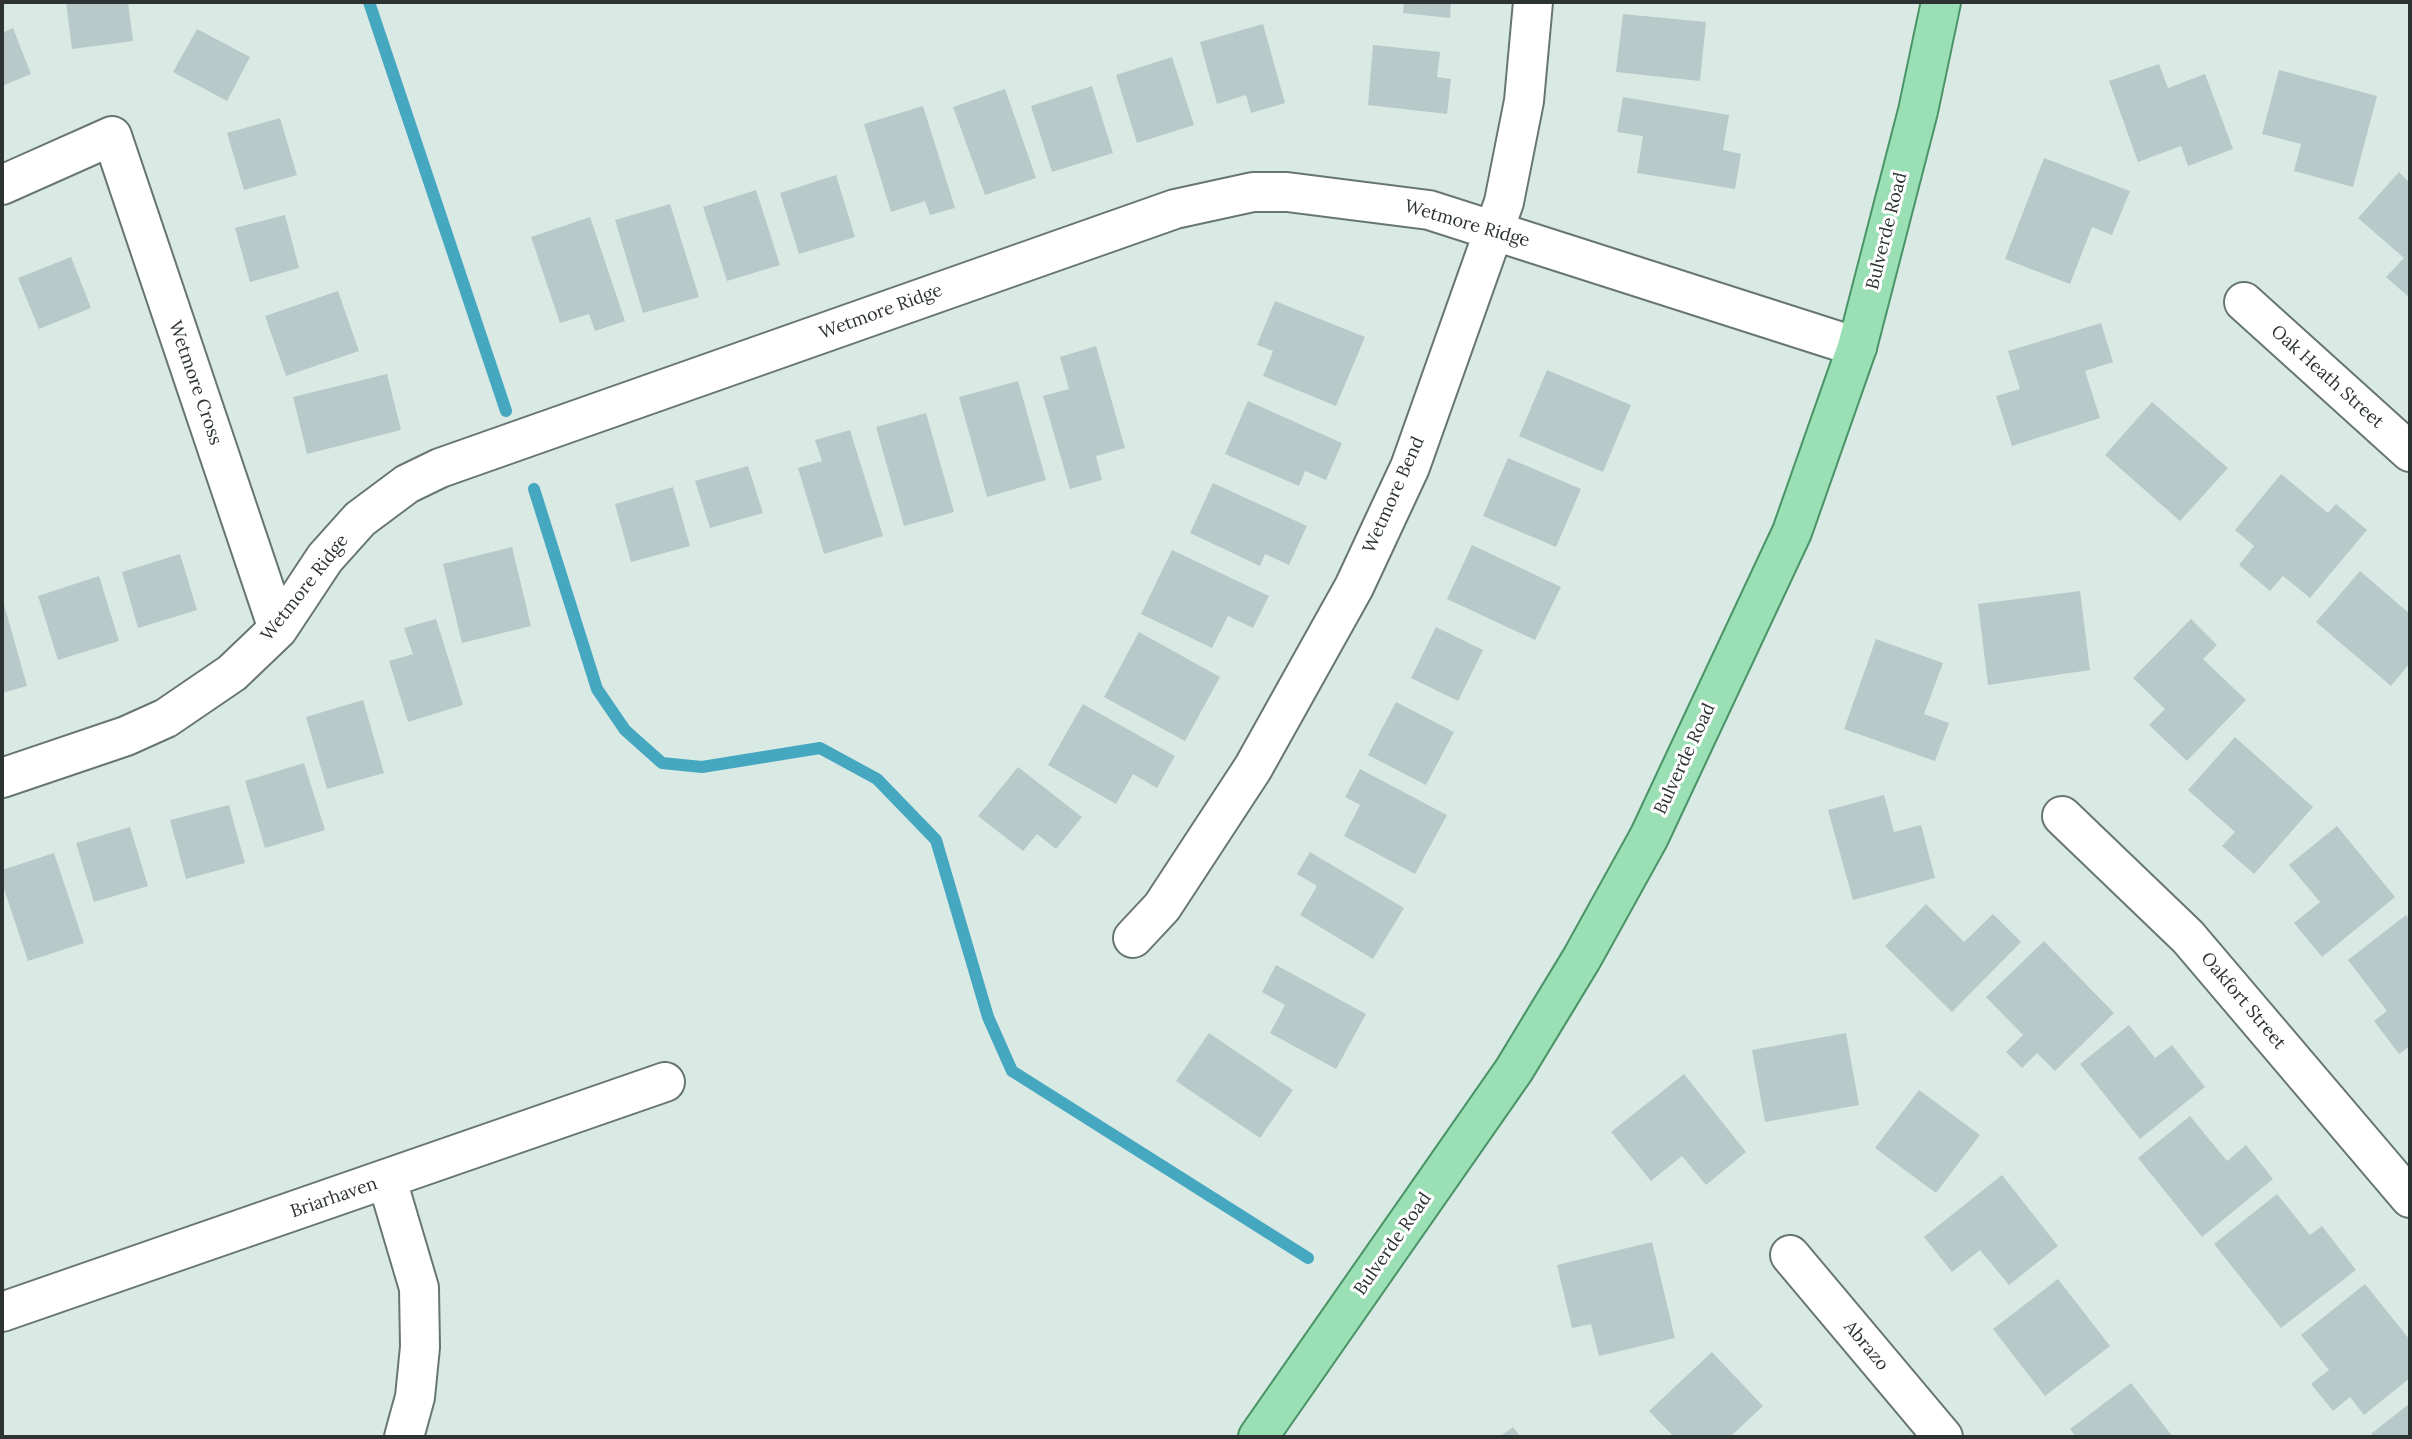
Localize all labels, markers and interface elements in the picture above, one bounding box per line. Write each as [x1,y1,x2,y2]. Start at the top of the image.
street label: Bulverde Road [1862,170,1912,292]
street label: Wetmore Ridge [1402,196,1532,252]
street label: Wetmore Ridge [817,280,945,344]
street label: Wetmore Cross [164,318,226,448]
street label: Oak Heath Street [2266,321,2388,433]
street label: Wetmore Bend [1359,433,1429,557]
street label: Wetmore Ridge [257,530,353,646]
street label: Bulverde Road [1650,700,1720,818]
street label: Oakfort Street [2196,948,2290,1054]
street label: Briarhaven [288,1173,380,1223]
street label: Bulverde Road [1350,1189,1436,1299]
street label: Abrazo [1839,1317,1893,1375]

